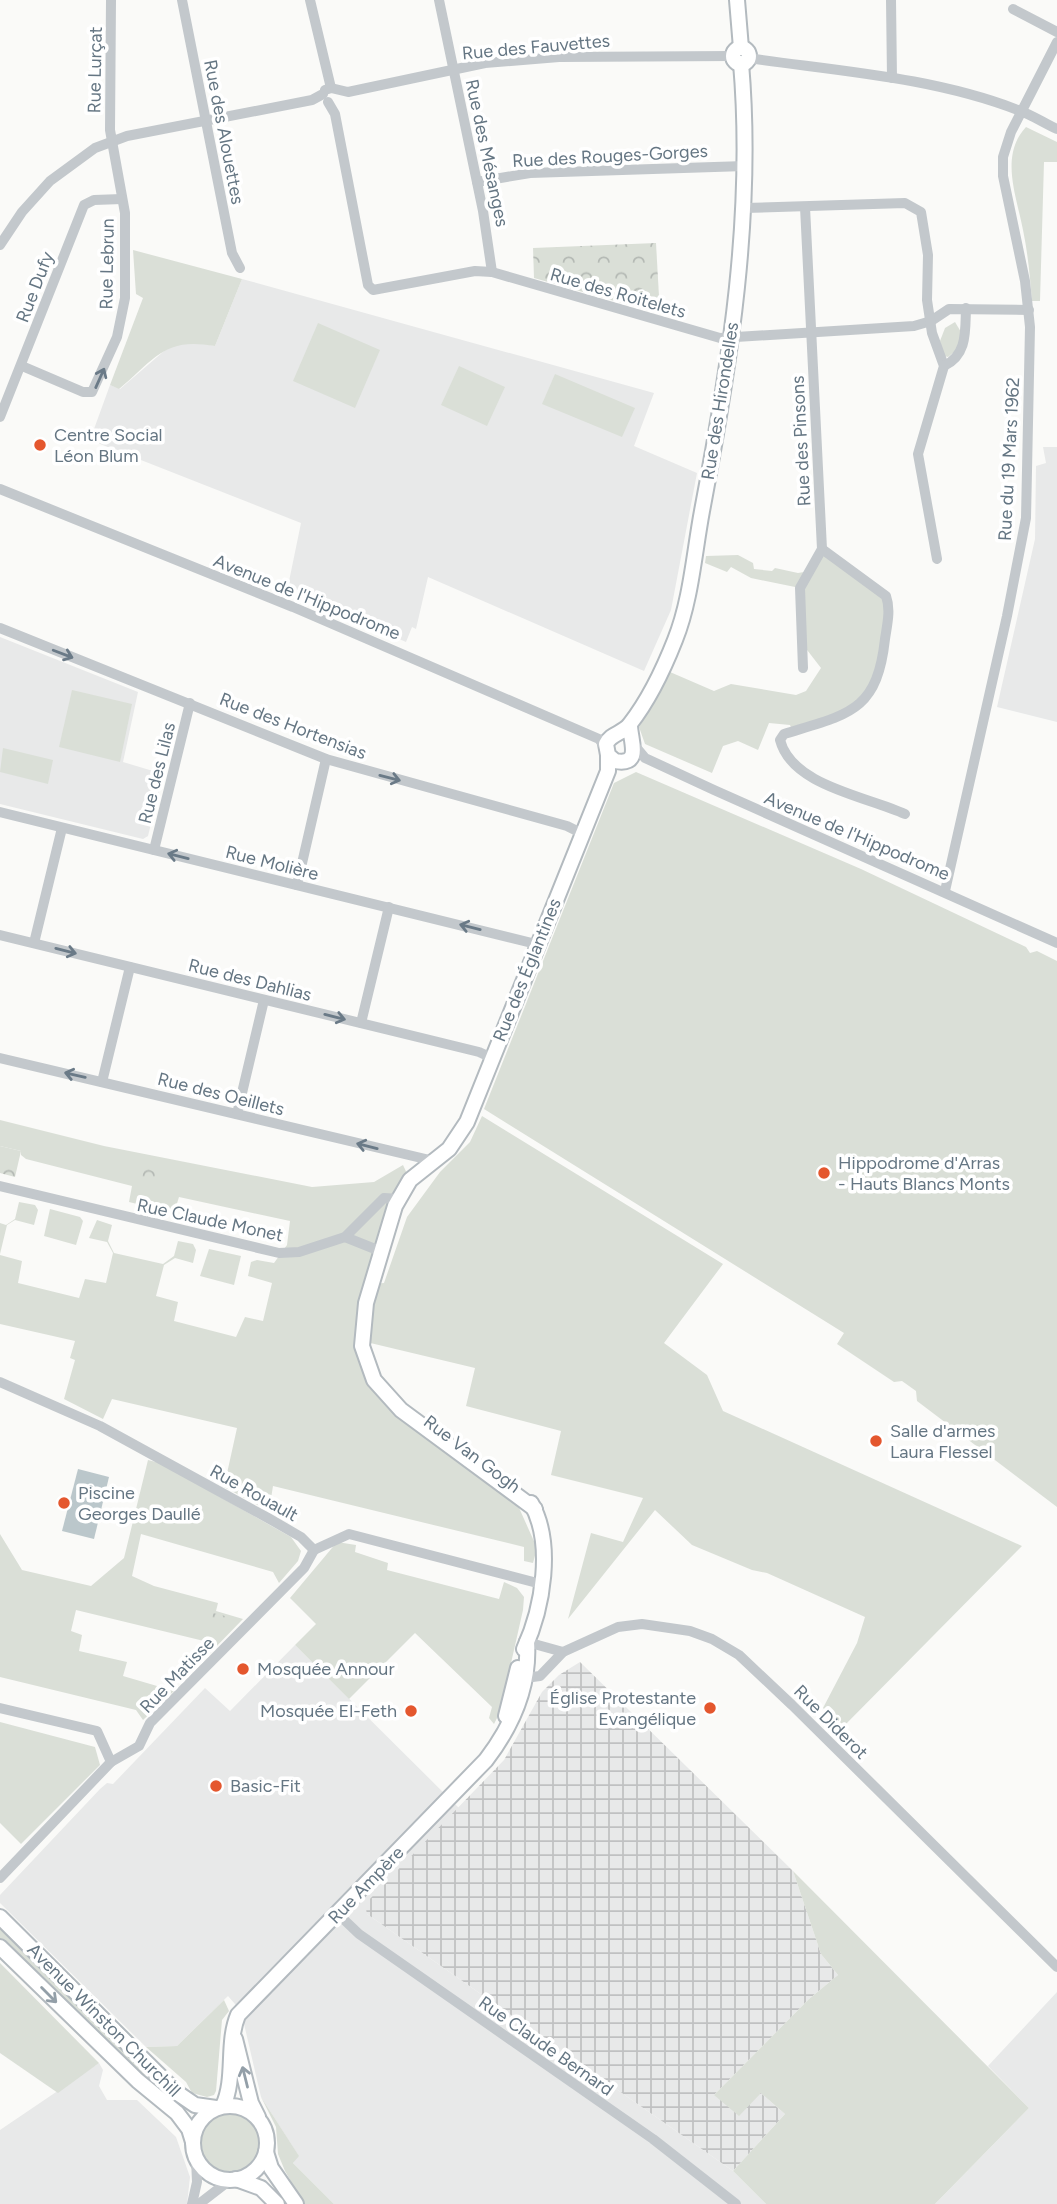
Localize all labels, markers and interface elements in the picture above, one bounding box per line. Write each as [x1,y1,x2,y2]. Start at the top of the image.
street label: Rue Lurçat [83,26,107,114]
street label: Rue des Fauvettes [461,30,611,64]
street label: Rue des Alouettes [199,58,249,206]
street label: Rue des Mésanges [461,77,513,229]
street label: Rue des Rouges-Gorges [512,140,708,172]
street label: Rue Lebrun [95,218,119,310]
street label: Rue Dufy [11,248,59,326]
street label: Rue des Roitelets [548,263,688,323]
street label: Rue des Hirondelles [697,320,743,482]
one-way arrow [94,368,107,389]
street label: Rue des Pinsons [787,375,815,507]
street label: Rue du 19 Mars 1962 [994,377,1024,541]
place label: Centre Social Léon Blum [54,424,163,467]
marker: Centre Social Léon Blum [32,437,48,453]
street label: Avenue de l'Hippodrome [210,549,404,645]
one-way arrow [52,648,74,661]
street label: Rue des Hortensias [216,688,370,764]
street label: Rue des Lilas [134,720,180,826]
one-way arrow [379,772,401,785]
street label: Avenue de l'Hippodrome [761,787,953,885]
street label: Rue Molière [223,841,321,885]
one-way arrow [167,849,190,862]
street label: Rue des Églantines [488,895,566,1045]
one-way arrow [459,920,482,933]
one-way arrow [54,945,77,958]
street label: Rue des Dahlias [186,954,314,1006]
one-way arrow [323,1011,346,1024]
one-way arrow [64,1068,87,1081]
street label: Rue des Oeillets [155,1068,287,1120]
one-way arrow [356,1139,379,1152]
place label: Hippodrome d'Arras - Hauts Blancs Monts [838,1152,1010,1195]
marker: Hippodrome d'Arras - Hauts Blancs Monts [816,1165,832,1181]
street label: Rue Claude Monet [135,1194,285,1246]
street label: Rue Van Gogh [419,1410,525,1498]
place label: Salle d'armes Laura Flessel [890,1420,995,1463]
marker: Salle d'armes Laura Flessel [868,1433,884,1449]
street label: Rue Rouault [206,1460,302,1526]
place label: Piscine Georges Daullé [78,1482,201,1525]
marker: Piscine Georges Daullé [56,1495,72,1511]
street label: Rue Matisse [135,1632,219,1718]
place label: Mosquée Annour [257,1658,394,1680]
marker: Mosquée Annour [235,1661,251,1677]
street label: Rue Diderot [789,1680,873,1764]
place label: Église Protestante Evangélique [550,1687,696,1730]
place label: Mosquée El-Feth [260,1700,397,1722]
marker: Église Protestante Evangélique [702,1700,718,1716]
marker: Mosquée El-Feth [403,1703,419,1719]
place label: Basic-Fit [230,1775,301,1797]
marker: Basic-Fit [208,1778,224,1794]
street label: Rue Ampère [324,1841,409,1928]
street label: Avenue Winston Churchill [23,1939,185,2101]
one-way arrow [40,1986,57,2003]
street label: Rue Claude Bernard [474,1991,618,2101]
one-way arrow [238,2066,251,2089]

